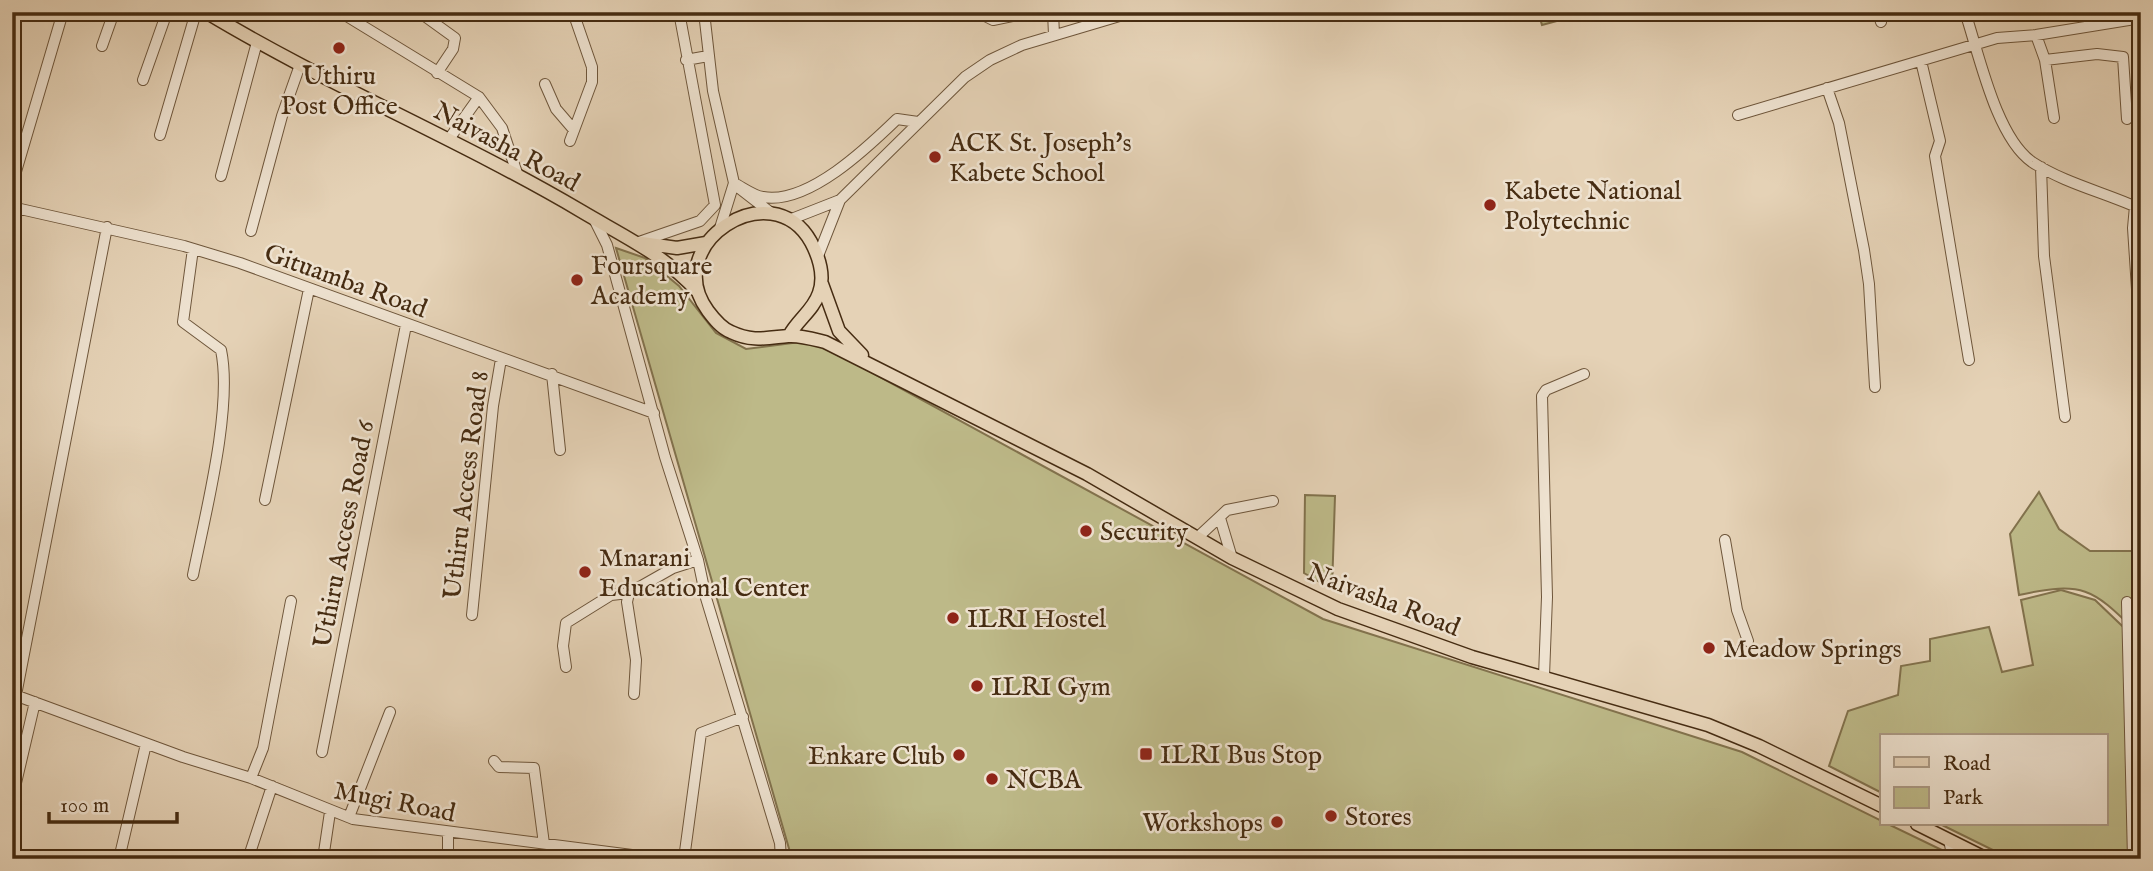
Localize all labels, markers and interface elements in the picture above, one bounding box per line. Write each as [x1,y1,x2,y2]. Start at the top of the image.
marker: Uthiru Post Office [331,40,347,56]
place label: Uthiru Post Office [280,60,398,123]
street label: Naivasha Road [427,95,585,200]
place label: ACK St. Joseph's Kabete School [948,127,1132,190]
marker: ACK St. Joseph's Kabete School [927,149,943,165]
place label: Kabete National Polytechnic [1504,175,1682,238]
marker: Kabete National Polytechnic [1482,197,1498,213]
street label: Gituamba Road [260,237,431,326]
place label: Foursquare Academy [590,250,712,313]
marker: Foursquare Academy [569,272,585,288]
street label: Uthiru Access Road 8 [436,369,497,601]
street label: Uthiru Access Road 6 [306,417,383,651]
place label: Security [1100,516,1188,549]
marker: Security [1078,523,1094,539]
place label: Mnarani Educational Center [599,542,809,605]
street label: Naivasha Road [1302,556,1465,645]
marker: Mnarani Educational Center [577,564,593,580]
place label: ILRI Hostel [967,603,1107,636]
marker: ILRI Hostel [945,610,961,626]
place label: Meadow Springs [1723,633,1902,666]
marker: Meadow Springs [1701,640,1717,656]
place label: ILRI Gym [991,671,1111,704]
marker: ILRI Gym [969,678,985,694]
legend [1880,734,2108,826]
place label: ILRI Bus Stop [1160,739,1322,772]
place label: Enkare Club [808,740,945,773]
marker: ILRI Bus Stop [1138,746,1154,762]
marker: Enkare Club [951,747,967,763]
text: Road [1943,751,1991,778]
place label: NCBA [1006,764,1083,797]
marker: NCBA [984,771,1000,787]
street label: Mugi Road [331,775,458,830]
scale bar [49,780,177,824]
text: Park [1943,785,1984,812]
text: 100 m [60,793,109,820]
place label: Stores [1345,801,1412,834]
place label: Workshops [1142,807,1263,840]
marker: Stores [1323,808,1339,824]
marker: Workshops [1269,814,1285,830]

